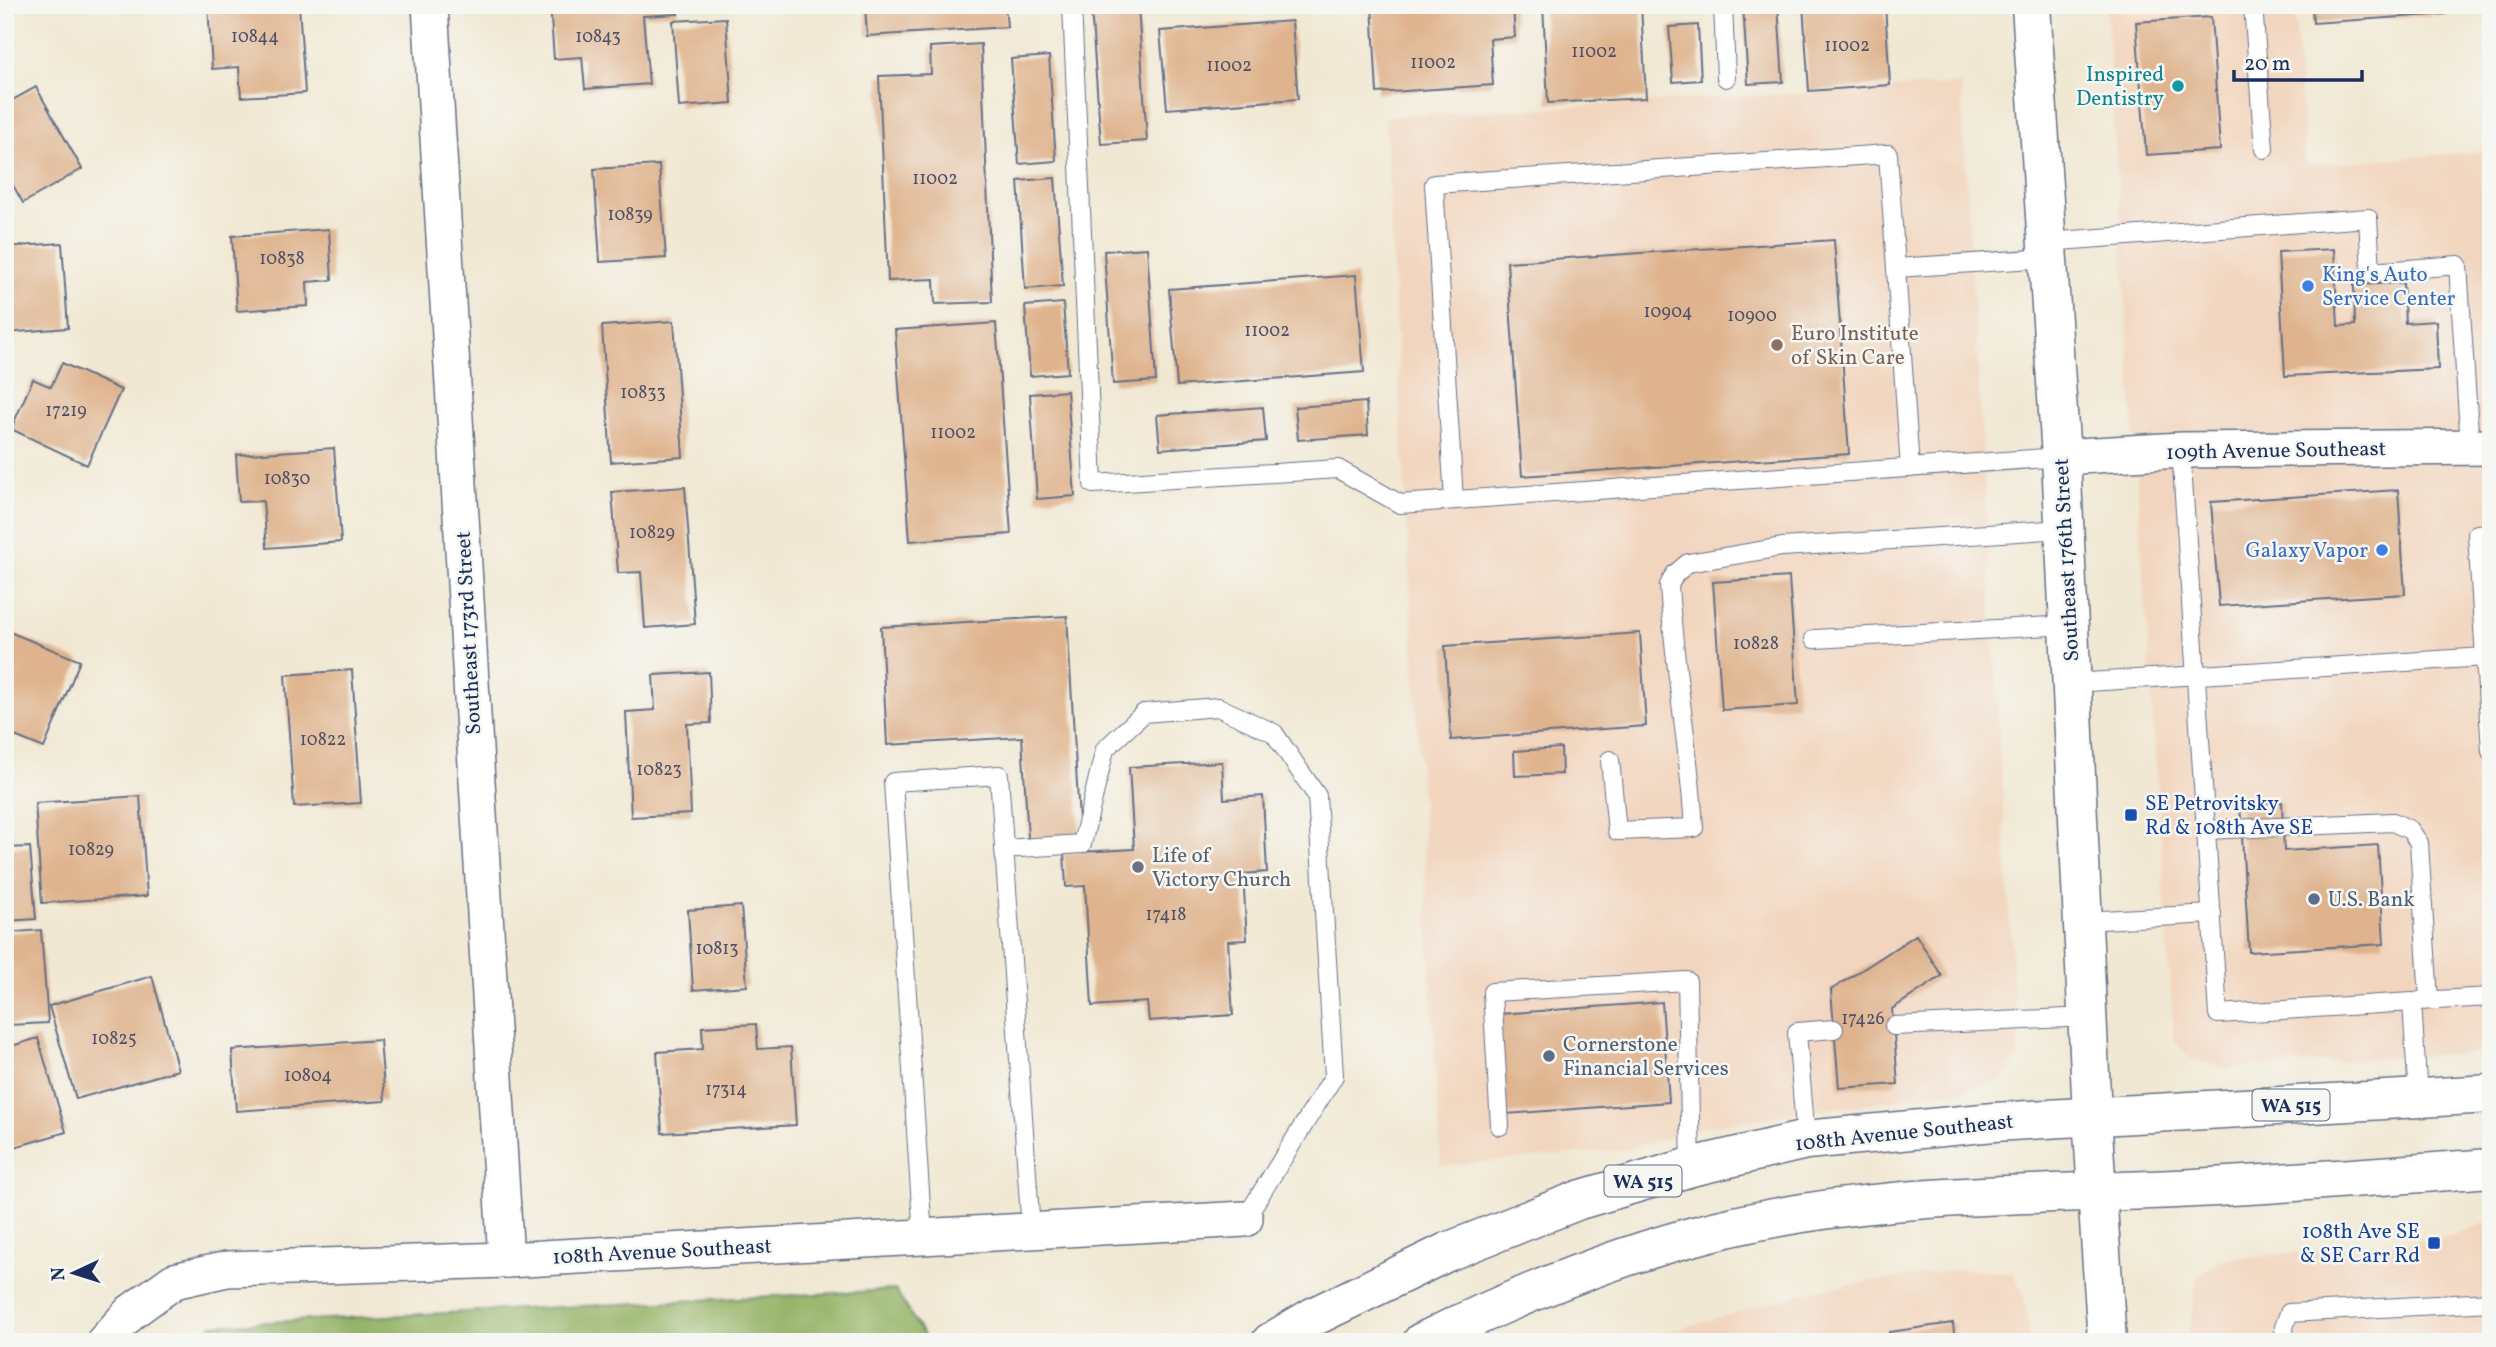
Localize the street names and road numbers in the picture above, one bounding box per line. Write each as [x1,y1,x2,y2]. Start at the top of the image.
street label: 109th Avenue Southeast [2166,435,2386,468]
street label: Southeast 176th Street [2048,458,2087,662]
street label: Southeast 173rd Street [450,530,489,735]
road number: WA 515 [2252,1090,2330,1120]
street label: 108th Avenue Southeast [1793,1108,2015,1159]
road number: WA 515 [1604,1166,1682,1196]
street label: 108th Avenue Southeast [552,1232,773,1273]

